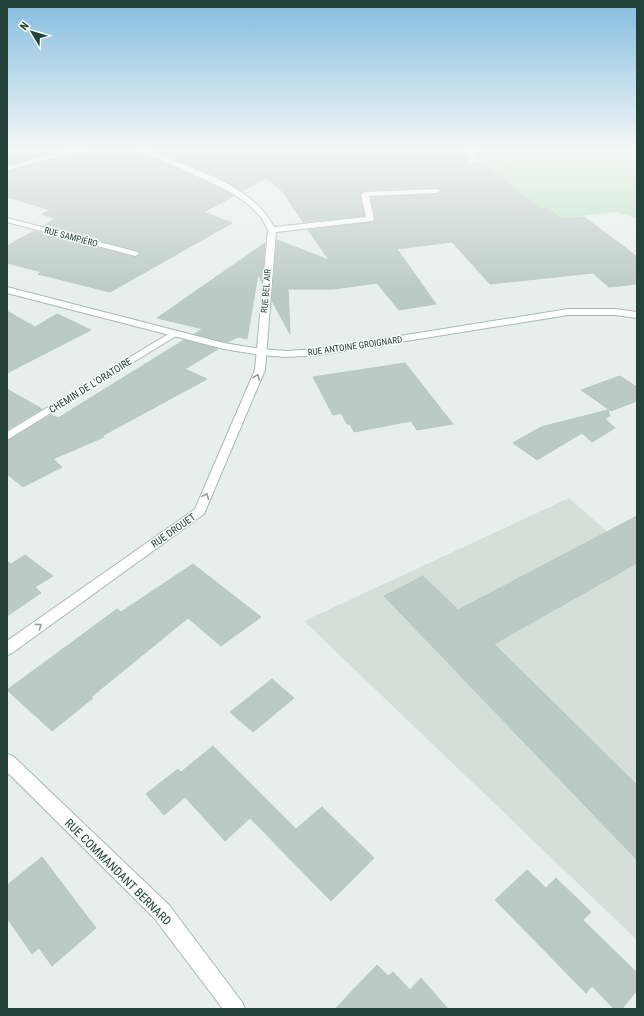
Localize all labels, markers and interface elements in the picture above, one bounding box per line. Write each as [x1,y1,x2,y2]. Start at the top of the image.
north arrow [12,12,52,52]
text: N [17,19,32,33]
street label: RUE SAMPIÉRO [43,224,99,249]
street label: RUE BEL AIR [259,268,273,314]
street label: RUE ANTOINE GROIGNARD [307,334,403,358]
street label: CHEMIN DE L'ORATOIRE [47,356,134,415]
one-way arrow [252,373,260,381]
one-way arrow [202,493,210,500]
street label: RUE DROUET [149,511,197,550]
one-way arrow [34,624,41,631]
street label: RUE COMMANDANT BERNARD [62,816,174,928]

